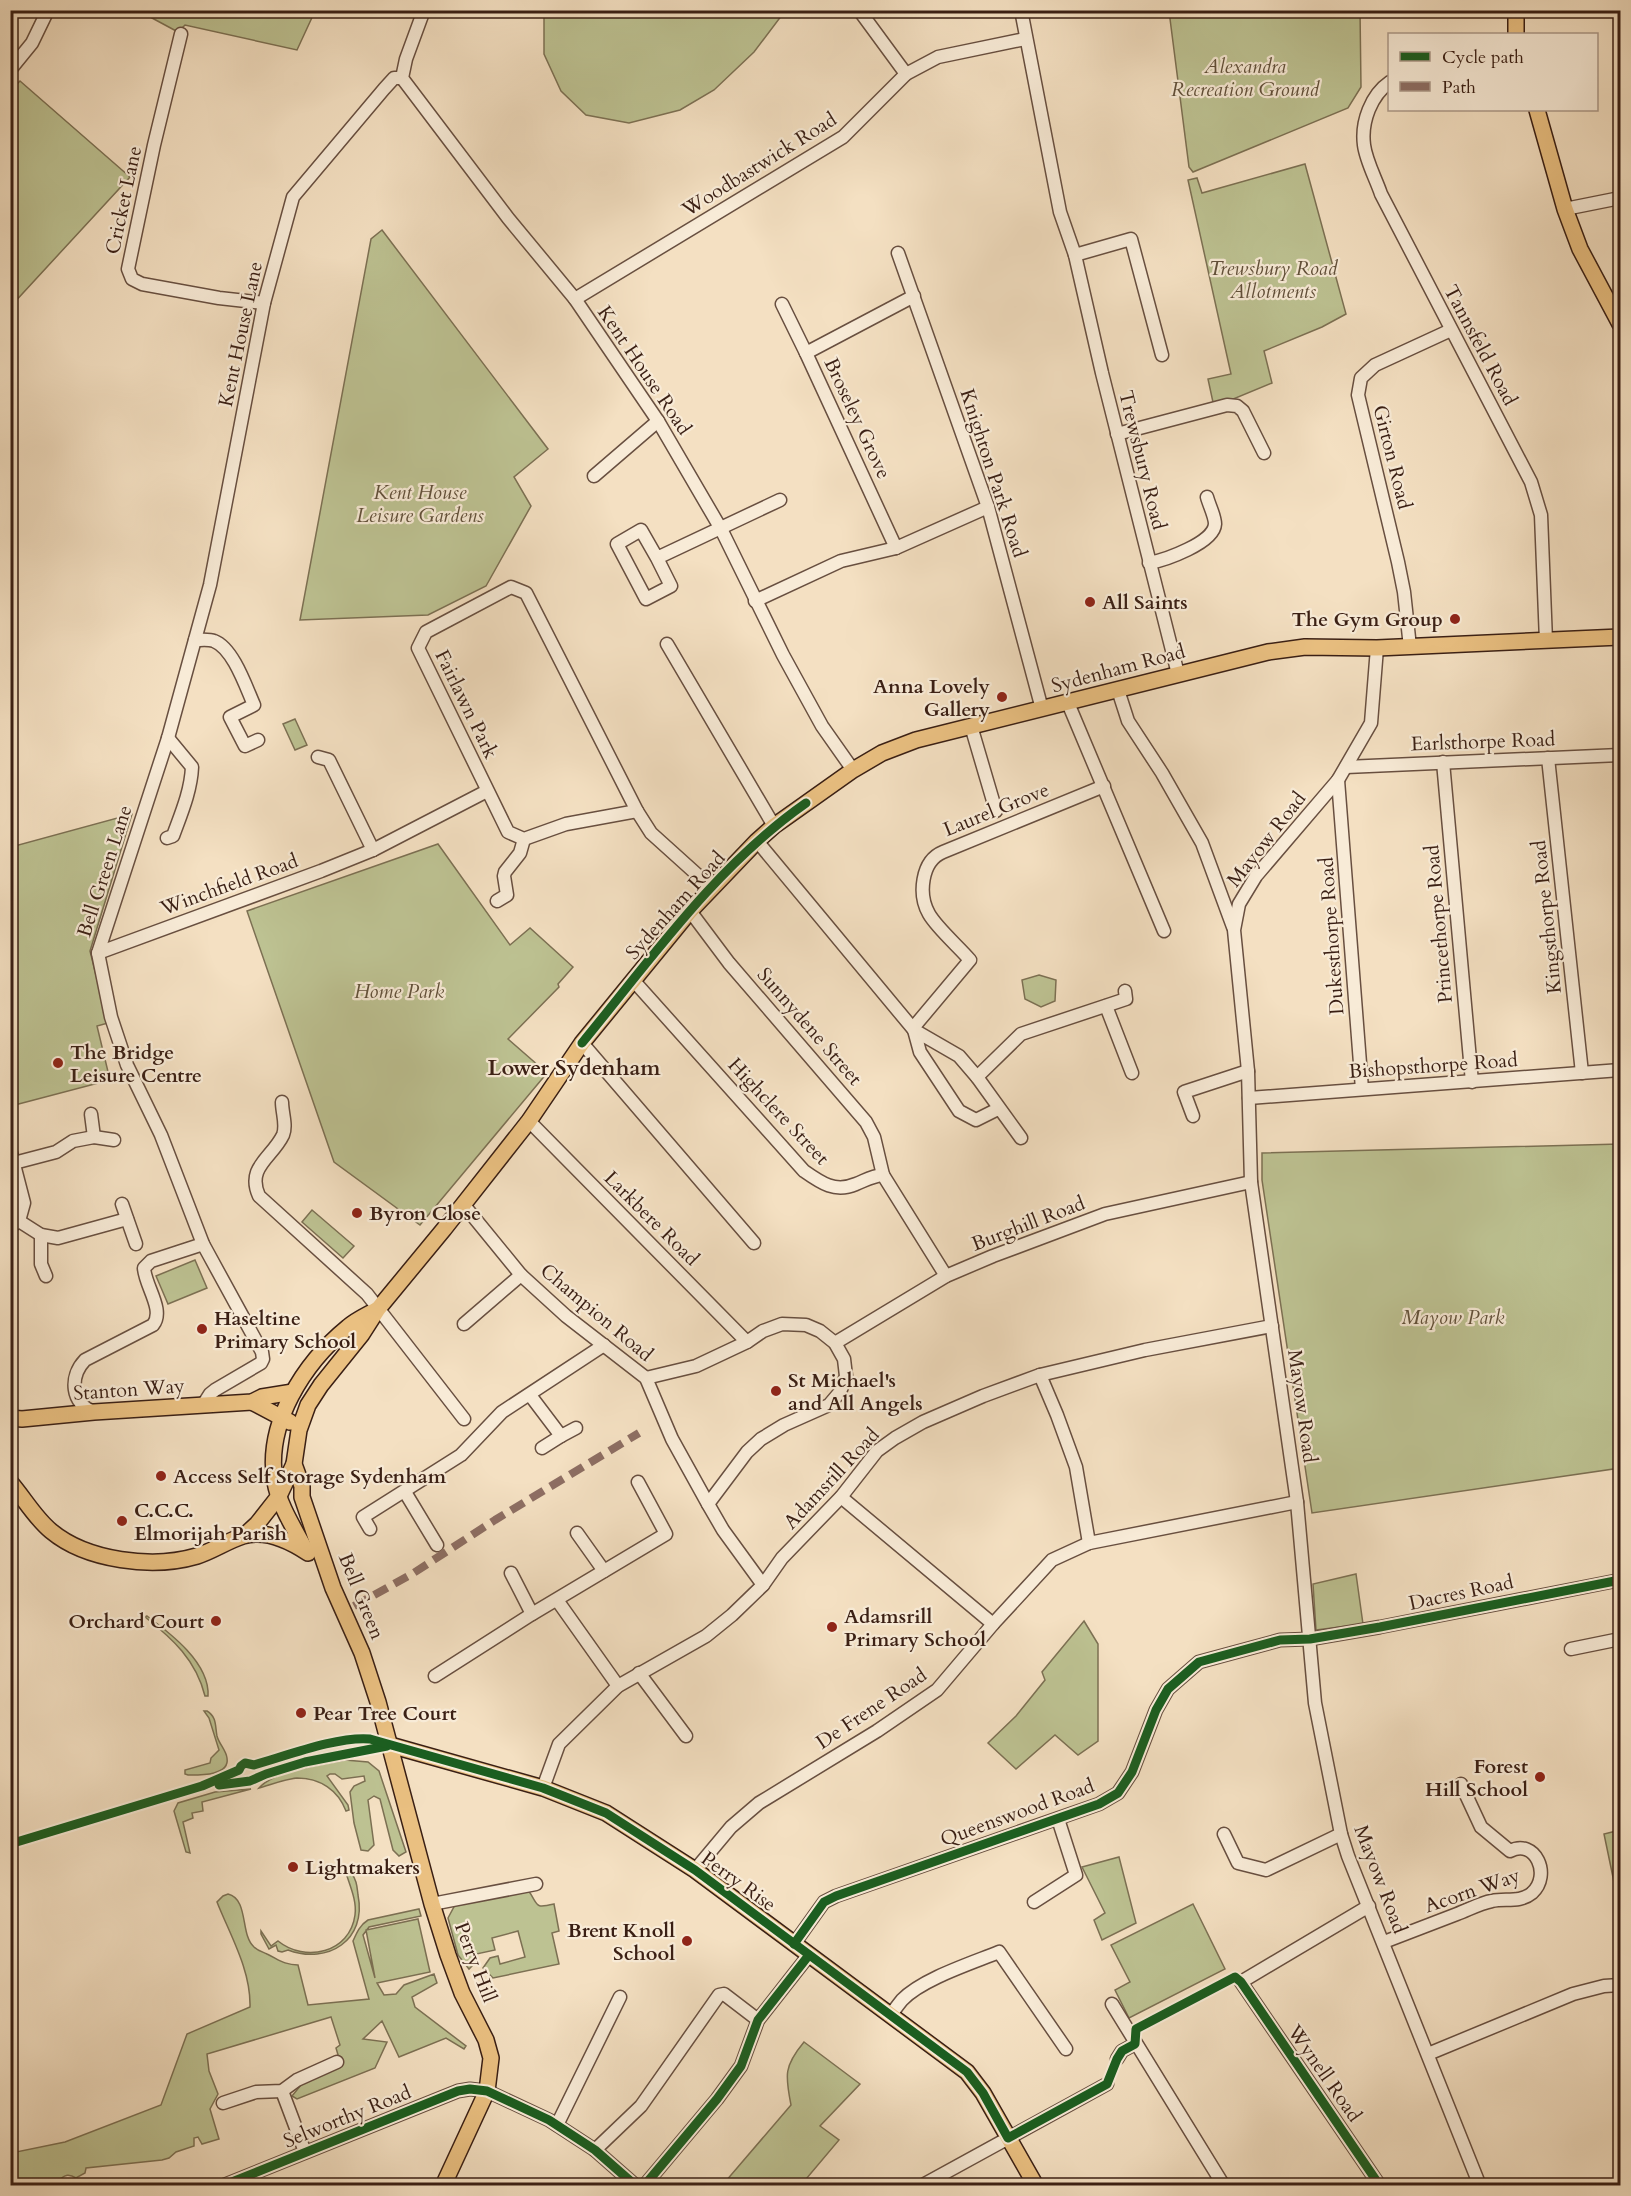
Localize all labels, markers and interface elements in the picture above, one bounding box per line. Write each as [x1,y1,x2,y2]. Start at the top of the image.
legend [1388,33,1598,111]
text: Cycle path [1442,45,1524,70]
park label: Alexandra Recreation Ground [1171,53,1320,103]
text: Path [1442,75,1476,100]
street label: Woodbastwick Road [676,106,842,223]
street label: Cricket Lane [99,143,148,257]
park label: Trewsbury Road Allotments [1209,255,1339,305]
street label: Kent House Lane [212,259,269,409]
street label: Tannsfeld Road [1437,280,1524,411]
street label: Kent House Road [591,300,698,441]
street label: Broseley Grove [818,353,897,483]
street label: Knighton Park Road [954,385,1034,561]
street label: Trewsbury Road [1112,388,1173,533]
street label: Girton Road [1367,402,1419,512]
park label: Kent House Leisure Gardens [356,479,484,529]
place label: All Saints [1102,589,1188,616]
marker: All Saints [1083,595,1097,609]
place label: The Gym Group [1291,606,1443,633]
marker: The Gym Group [1448,612,1462,626]
street label: Sydenham Road [1048,638,1188,699]
street label: Fairlawn Park [429,645,505,763]
place label: Anna Lovely Gallery [873,673,991,723]
marker: Anna Lovely Gallery [995,690,1009,704]
street label: Earlsthorpe Road [1410,725,1556,758]
street label: Laurel Grove [939,776,1053,843]
street label: Mayow Road [1221,786,1312,893]
street label: Bell Green Lane [70,802,139,941]
street label: Kingsthorpe Road [1525,838,1568,995]
street label: Princethorpe Road [1418,843,1459,1004]
street label: Sydenham Road [619,845,732,965]
street label: Winchfield Road [156,847,302,922]
street label: Dukesthorpe Road [1312,856,1350,1016]
street label: Sunnydene Street [751,962,869,1092]
park label: Home Park [354,978,444,1005]
place label: The Bridge Leisure Centre [70,1039,202,1089]
street label: Bishopsthorpe Road [1348,1046,1519,1085]
street label: Highclere Street [722,1052,836,1171]
district label: Lower Sydenham [487,1053,661,1083]
marker: The Bridge Leisure Centre [51,1056,65,1070]
street label: Larkbere Road [598,1165,705,1272]
street label: Burghill Road [968,1189,1089,1257]
place label: Byron Close [369,1200,481,1227]
marker: Byron Close [350,1206,364,1220]
street label: Champion Road [535,1257,659,1368]
park label: Mayow Park [1401,1304,1505,1331]
place label: Haseltine Primary School [214,1305,356,1355]
marker: Haseltine Primary School [195,1322,209,1336]
street label: Mayow Road [1281,1348,1324,1465]
place label: St Michael's and All Angels [788,1367,923,1417]
street label: Stanton Way [72,1372,186,1407]
marker: St Michael's and All Angels [769,1384,783,1398]
street label: Adamsrill Road [777,1422,886,1535]
place label: Access Self Storage Sydenham [173,1463,447,1490]
marker: Access Self Storage Sydenham [154,1469,168,1483]
place label: C.C.C. Elmorijah Parish [134,1497,287,1547]
marker: C.C.C. Elmorijah Parish [115,1514,129,1528]
street label: Bell Green [332,1549,391,1644]
street label: Dacres Road [1406,1568,1516,1617]
place label: Adamsrill Primary School [844,1603,986,1653]
place label: Orchard Court [68,1608,204,1635]
marker: Orchard Court [209,1614,223,1628]
marker: Adamsrill Primary School [825,1620,839,1634]
street label: De Frene Road [811,1661,932,1755]
place label: Pear Tree Court [313,1700,457,1727]
marker: Pear Tree Court [294,1706,308,1720]
place label: Forest Hill School [1425,1753,1528,1803]
marker: Forest Hill School [1533,1770,1547,1784]
street label: Queenswood Road [936,1772,1098,1853]
street label: Mayow Road [1347,1821,1414,1938]
street label: Perry Rise [696,1845,782,1918]
place label: Lightmakers [305,1854,420,1881]
marker: Lightmakers [286,1860,300,1874]
street label: Acorn Way [1421,1861,1524,1919]
place label: Brent Knoll School [567,1917,675,1967]
street label: Perry Hill [448,1918,503,2006]
marker: Brent Knoll School [680,1934,694,1948]
street label: Wynell Road [1281,2019,1368,2127]
street label: Selworthy Road [279,2078,415,2154]

